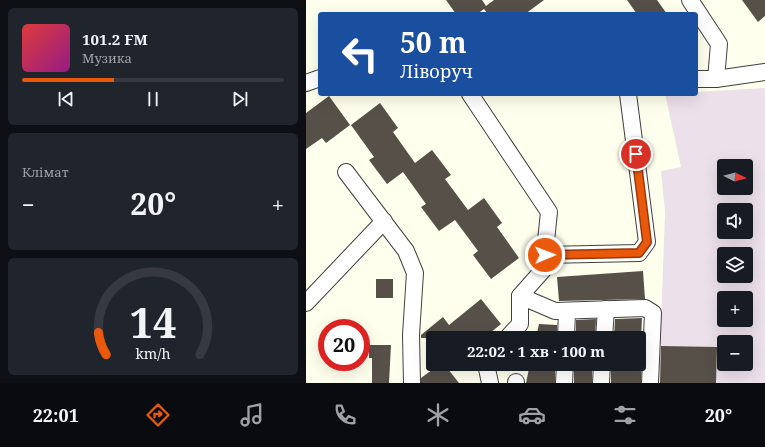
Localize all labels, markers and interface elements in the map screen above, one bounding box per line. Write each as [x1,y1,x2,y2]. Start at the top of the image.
text: 50 m [400,23,467,61]
icon: left [334,28,386,80]
text: 101.2 FM [82,29,148,49]
text: Музика [82,49,132,67]
text: Ліворуч [400,59,473,83]
icon: previous [55,88,77,110]
icon: pause [142,88,164,110]
icon: next [229,88,251,110]
pin [619,137,653,171]
icon: arrive [625,143,647,165]
north arrow [717,159,753,195]
map controls [717,159,753,371]
text: Клімат [22,163,69,181]
text: 20° [130,183,176,224]
text: − [22,189,35,219]
text: + [272,189,284,219]
button: sound [717,203,753,239]
position arrow [524,234,566,276]
button: layers [717,247,753,283]
button: + [717,291,753,327]
text: 14 [129,293,177,349]
speed limit sign: 20 [318,319,370,371]
button: − [717,335,753,371]
text: 22:02 · 1 хв · 100 m [467,341,605,361]
text: km/h [135,343,171,362]
icon: directions [144,401,172,429]
icon: music [238,401,266,429]
icon: phone [331,401,359,429]
icon: climate [424,401,452,429]
icon: car [518,401,546,429]
icon: filters [611,401,639,429]
text: 22:01 [33,403,79,427]
text: 20° [705,403,732,427]

